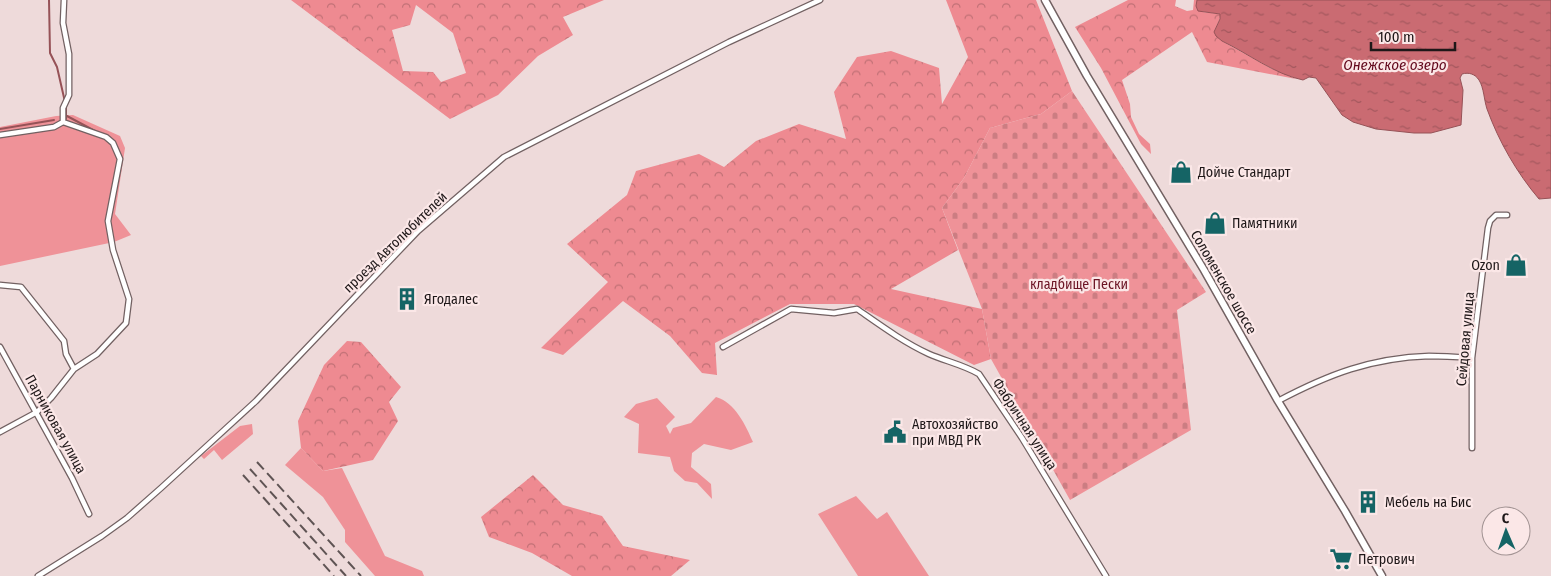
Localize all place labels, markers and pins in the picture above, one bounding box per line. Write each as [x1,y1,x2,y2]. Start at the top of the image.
shop icon: Дойче Стандарт [1168,159,1194,185]
place label: Дойче Стандарт [1197,164,1291,181]
shop icon: Памятники [1202,210,1228,236]
place label: Памятники [1232,215,1298,232]
shop icon: Ozon [1503,252,1529,278]
place label: Ozon [1471,257,1500,274]
building icon: Ягодалес [394,286,420,312]
place label: Ягодалес [424,291,478,308]
place label: Автохозяйство при МВД РК [912,416,998,449]
public building icon: Автохозяйство при МВД РК [882,419,908,445]
building icon: Мебель на Бис [1355,489,1381,515]
place label: Мебель на Бис [1385,494,1471,511]
supermarket icon: Петрович [1328,546,1354,572]
place label: Петрович [1358,551,1415,568]

